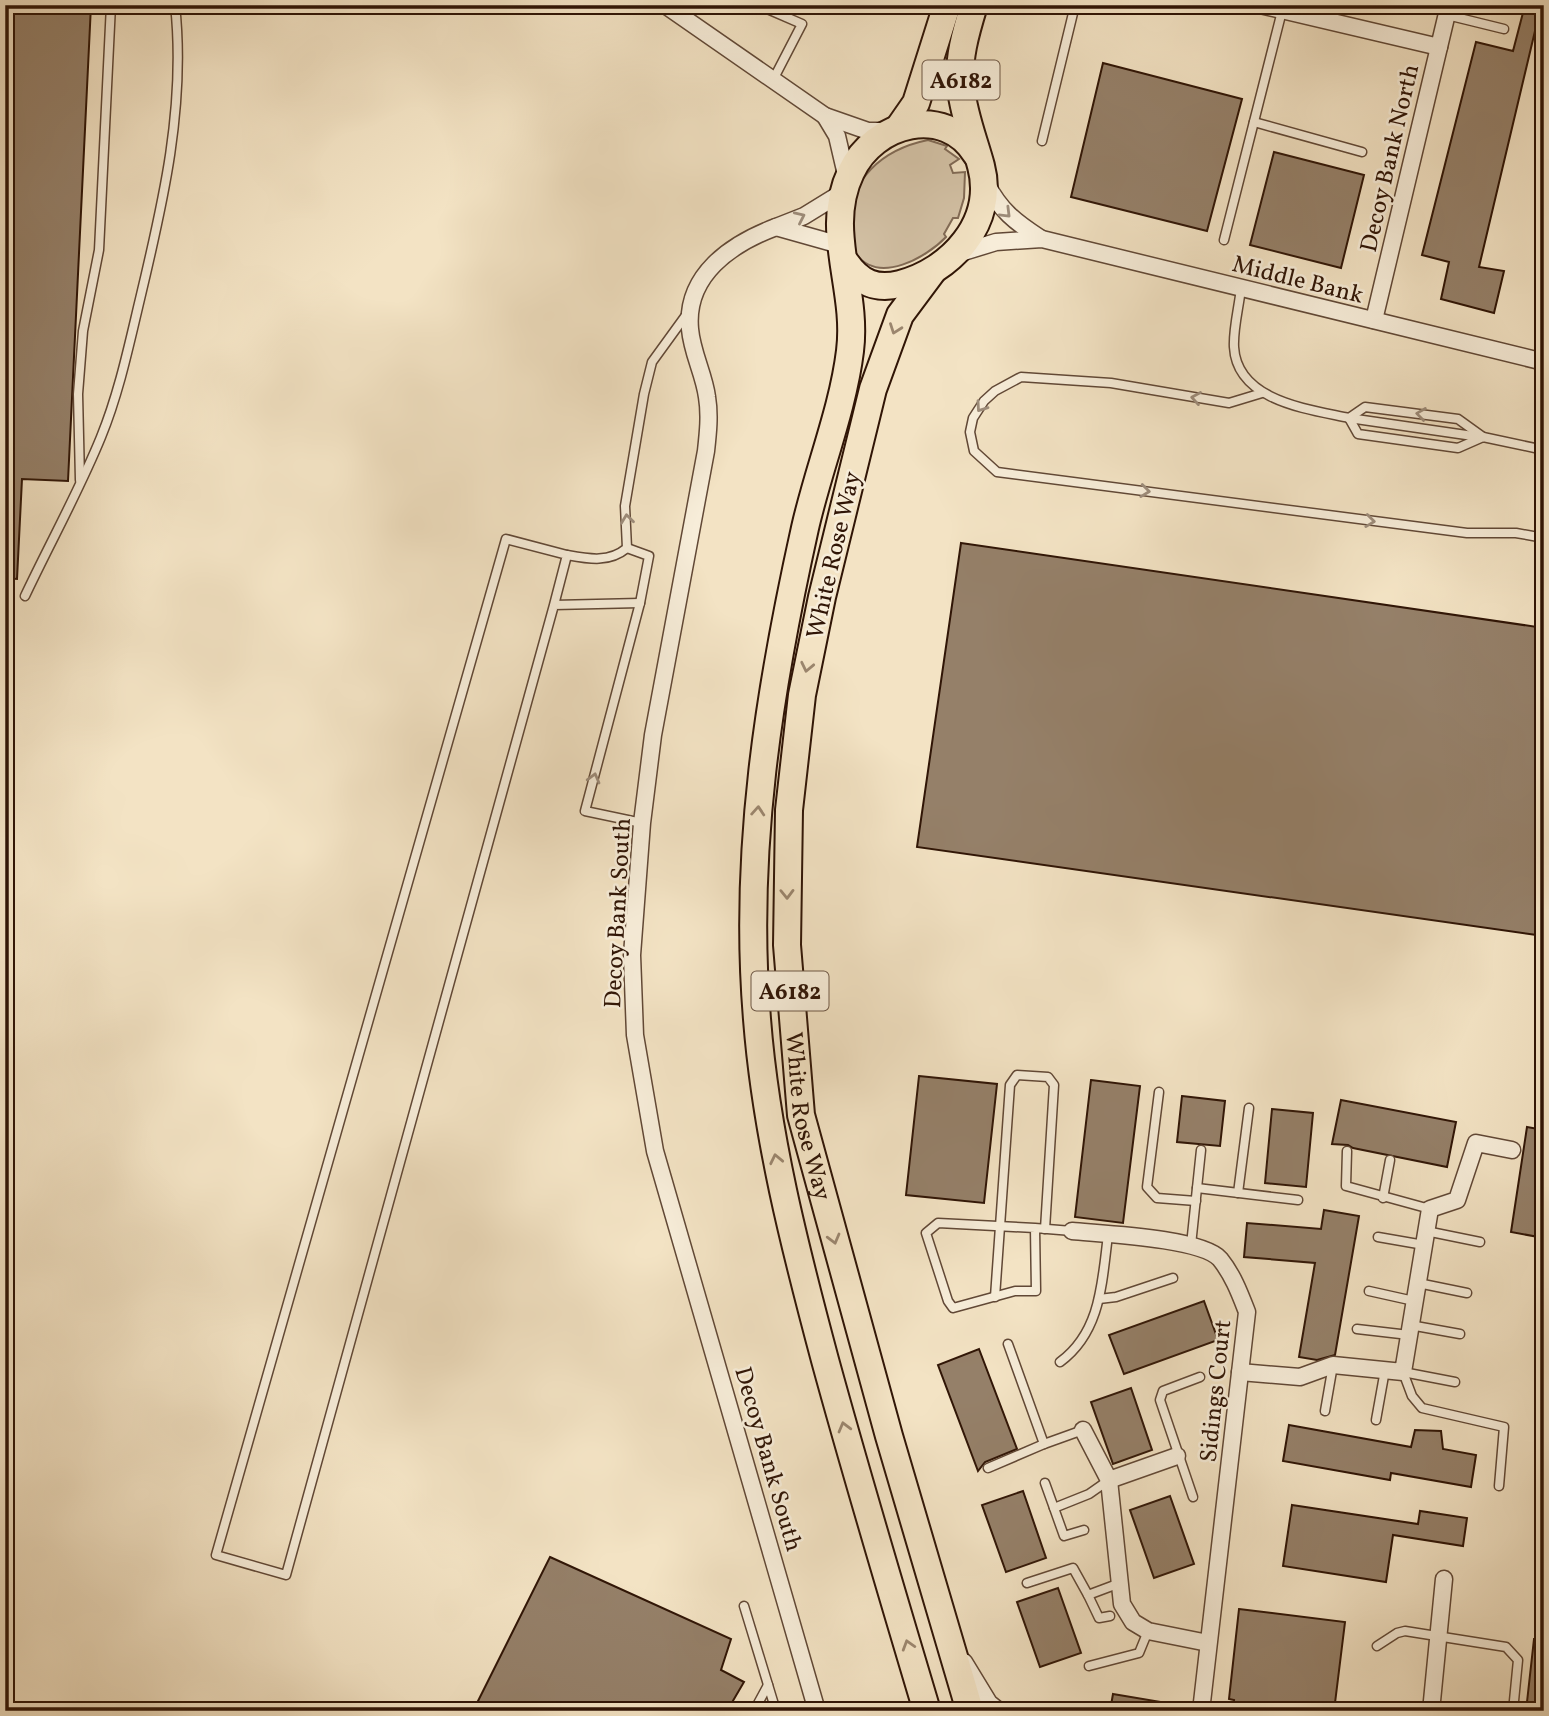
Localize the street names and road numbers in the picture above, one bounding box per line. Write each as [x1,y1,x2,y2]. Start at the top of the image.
road number: A6182 [922,60,1000,100]
street label: Decoy Bank North [1353,61,1429,256]
street label: Middle Bank [1228,248,1367,314]
street label: White Rose Way [799,468,871,642]
street label: Decoy Bank South [597,817,641,1009]
road number: A6182 [752,972,828,1010]
street label: White Rose Way [775,1031,839,1204]
street label: Sidings Court [1193,1318,1241,1464]
street label: Decoy Bank South [724,1363,810,1556]

